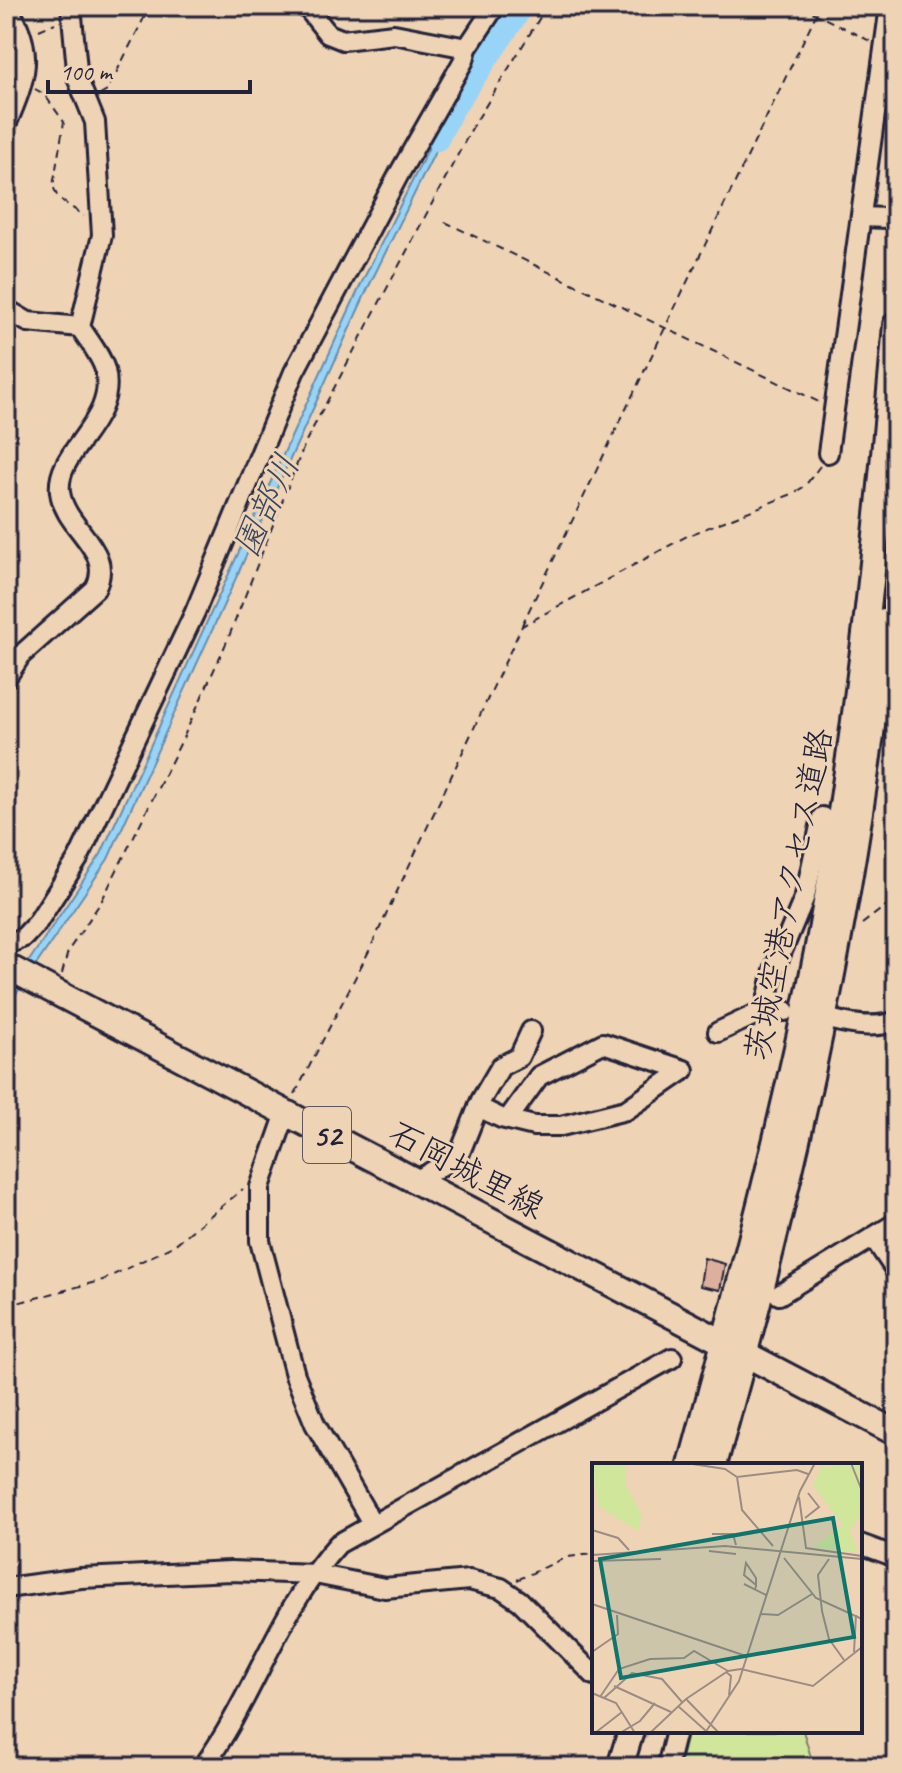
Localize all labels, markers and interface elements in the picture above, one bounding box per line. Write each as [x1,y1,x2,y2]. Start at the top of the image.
scale bar [48,44,250,94]
text: 100 m [60,57,114,87]
water label: 園部川 [222,447,310,564]
street label: 茨城空港アクセス道路 [735,724,842,1064]
road number: 52 [303,1107,351,1163]
street label: 石岡城里線 [382,1111,552,1228]
inset map [592,1463,862,1733]

